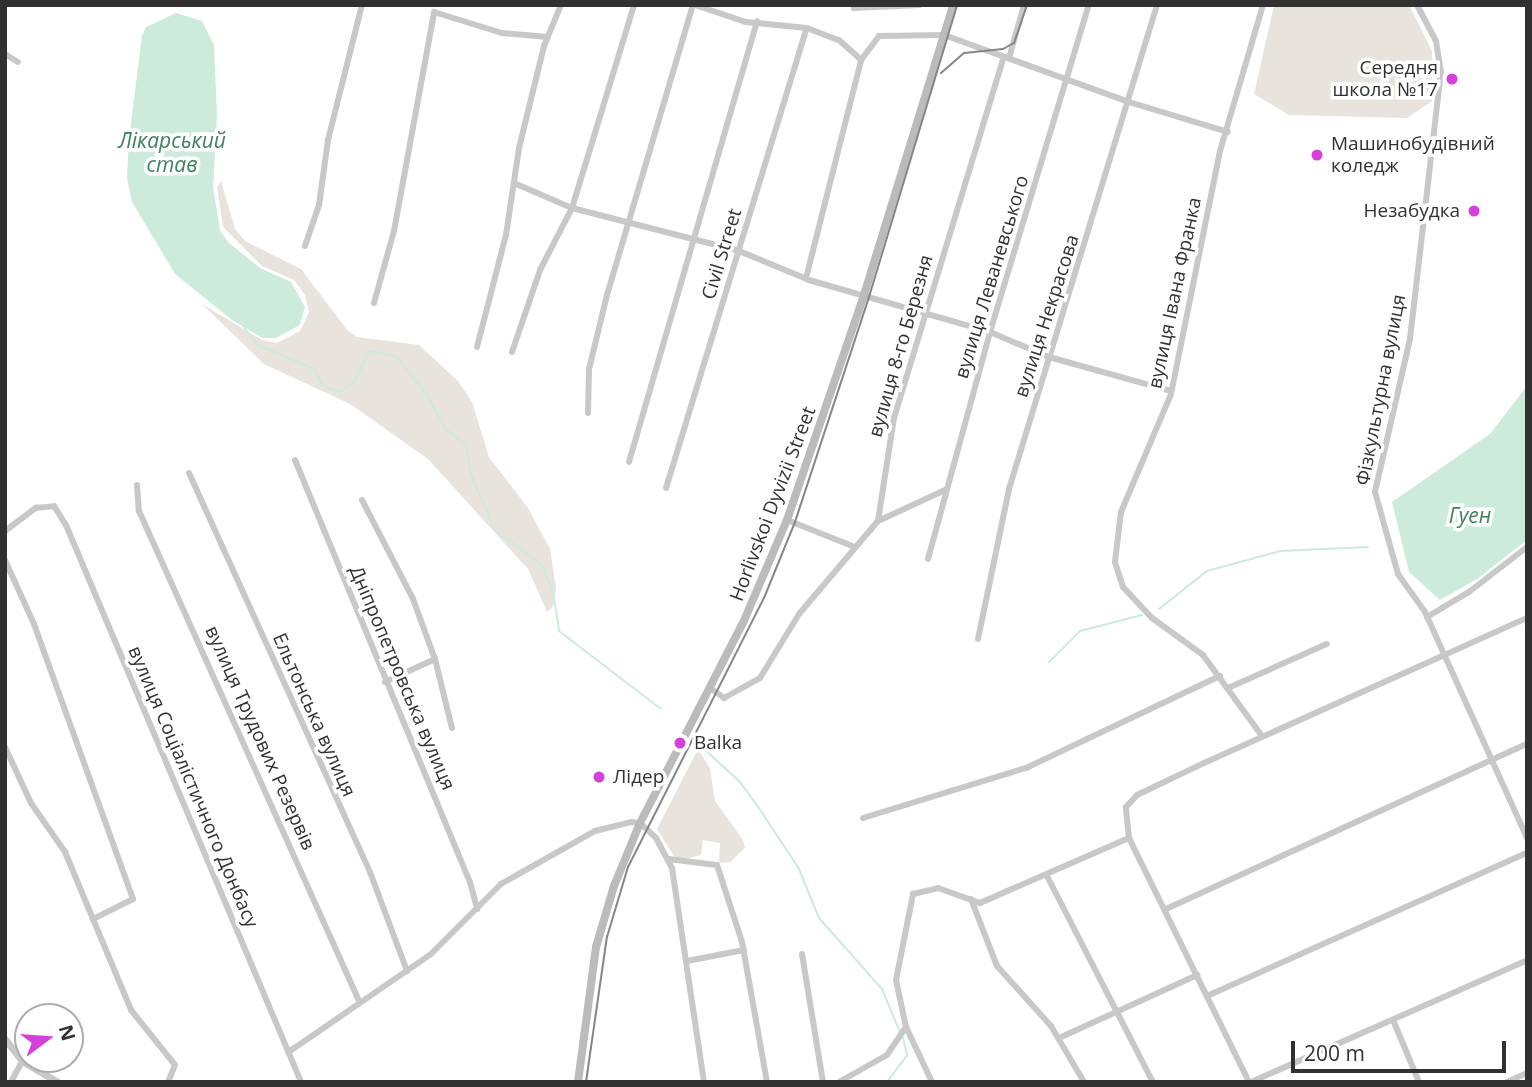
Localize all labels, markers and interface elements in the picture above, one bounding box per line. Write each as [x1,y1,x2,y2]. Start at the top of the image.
place label: Середня школа №17 [1332,57,1438,101]
marker: Середня школа №17 [1444,71,1460,87]
water label: Лікарський став [118,127,226,177]
place label: Машинобудівний коледж [1331,133,1495,177]
marker: Машинобудівний коледж [1309,147,1325,163]
street label: вулиця Леваневського [950,173,1034,381]
street label: вулиця Івана Франка [1144,195,1206,391]
place label: Незабудка [1363,200,1460,222]
marker: Незабудка [1466,203,1482,219]
street label: Civil Street [697,206,747,302]
street label: вулиця Некрасова [1010,232,1084,400]
street label: вулиця 8-го Березня [864,252,938,440]
street label: Фізкультурна вулиця [1351,293,1411,487]
street label: Horlivskoi Dyvizii Street [725,403,821,605]
water label: Гуен [1449,502,1491,528]
street label: Дніпропетровська вулиця [344,562,460,794]
street label: вулиця Трудових Резервів [200,622,320,854]
street label: Ельтонська вулиця [268,630,360,800]
street label: вулиця Соціалістичного Донбасу [123,643,263,931]
place label: Balka [694,732,742,754]
marker: Balka [672,735,688,751]
place label: Лідер [613,766,664,788]
marker: Лідер [591,769,607,785]
north arrow [14,1003,84,1073]
text: N [53,1022,82,1044]
scale bar [1294,1028,1509,1072]
text: 200 m [1304,1039,1365,1067]

